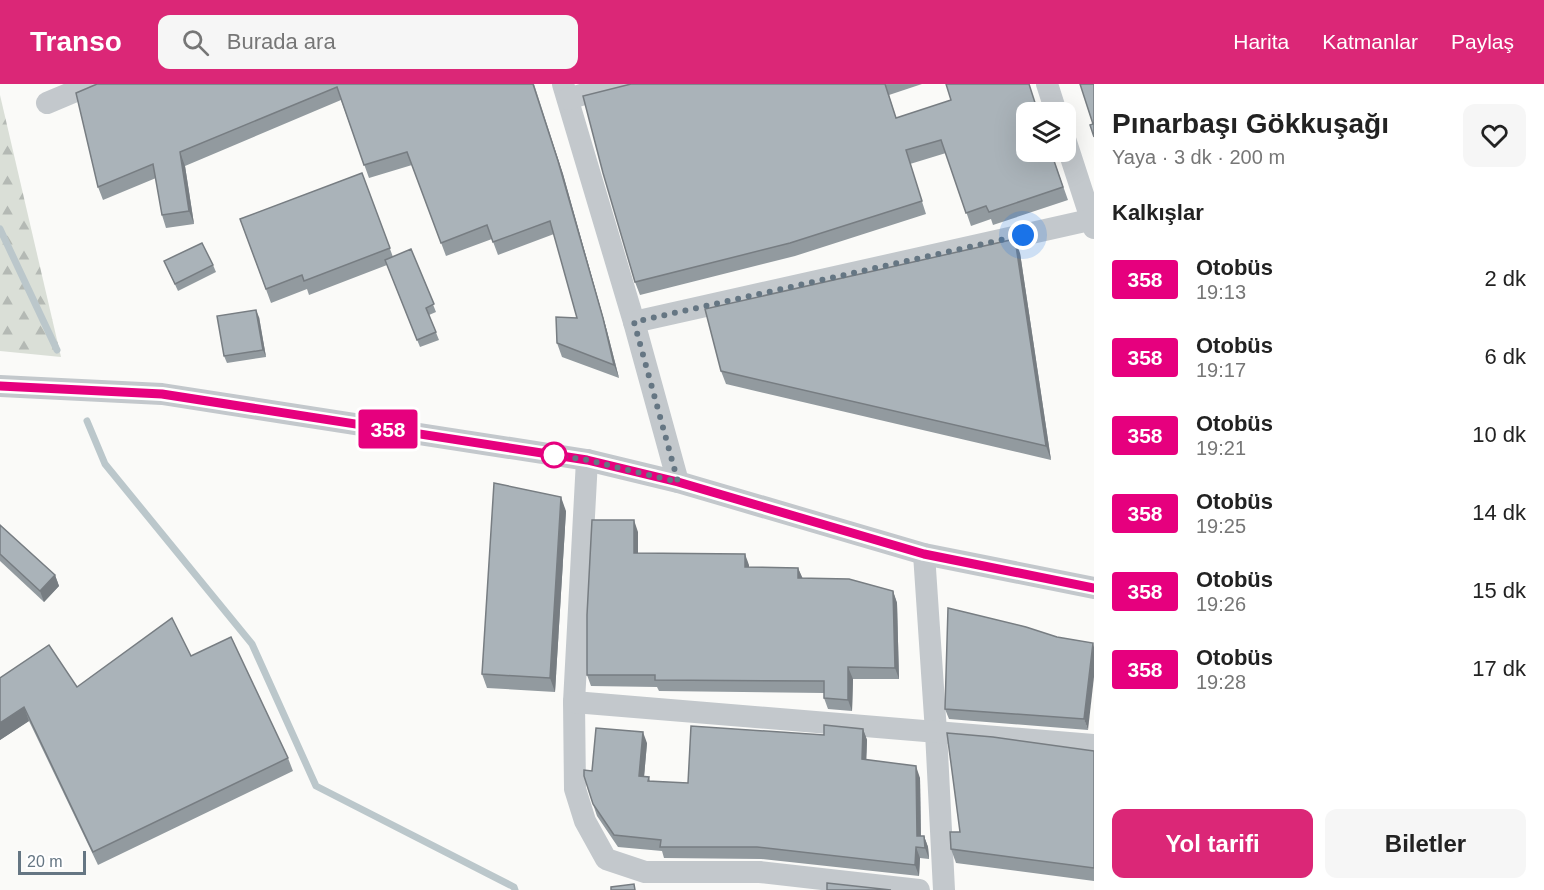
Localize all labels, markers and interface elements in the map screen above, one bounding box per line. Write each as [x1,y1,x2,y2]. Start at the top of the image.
search box [158,15,578,69]
text: Transo [30,26,122,57]
icon: search [179,26,212,59]
text: Burada ara [227,29,336,54]
text: Harita [1233,30,1289,53]
text: Katmanlar [1322,30,1418,53]
text: Paylaş [1451,30,1514,53]
map controls [1016,102,1076,162]
button: layers [1016,102,1076,162]
button: heart [1463,104,1526,167]
text: Pınarbaşı Gökkuşağı [1112,108,1389,139]
text: Yaya · 3 dk · 200 m [1112,146,1285,168]
text: Kalkışlar [1112,200,1204,225]
your location [1008,220,1038,250]
text: Otobüs [1196,255,1273,280]
text: 2 dk [1484,266,1526,291]
text: 358 [1127,268,1163,291]
text: 19:13 [1196,281,1246,303]
text: Otobüs [1196,333,1273,358]
text: 6 dk [1484,344,1526,369]
text: 358 [1127,346,1163,369]
text: 19:17 [1196,359,1246,381]
line badge: 358 [354,410,422,448]
text: Otobüs [1196,411,1273,436]
text: 358 [370,418,406,441]
text: 10 dk [1472,422,1526,447]
text: 358 [1127,424,1163,447]
text: 19:21 [1196,437,1246,459]
unlabelled marker [541,442,567,468]
text: Otobüs [1196,489,1273,514]
text: 14 dk [1472,500,1526,525]
text: 358 [1127,502,1163,525]
text: 19:25 [1196,515,1246,537]
text: Otobüs [1196,567,1273,592]
text: 15 dk [1472,578,1526,603]
text: 358 [1127,580,1163,603]
text: 19:26 [1196,593,1246,615]
text: Otobüs [1196,645,1273,670]
text: 17 dk [1472,656,1526,681]
text: 358 [1127,658,1163,681]
text: 19:28 [1196,671,1246,693]
button: Yol tarifi [1112,809,1313,878]
button: Biletler [1325,809,1526,878]
scale bar [18,848,86,876]
text: 20 m [27,853,63,870]

